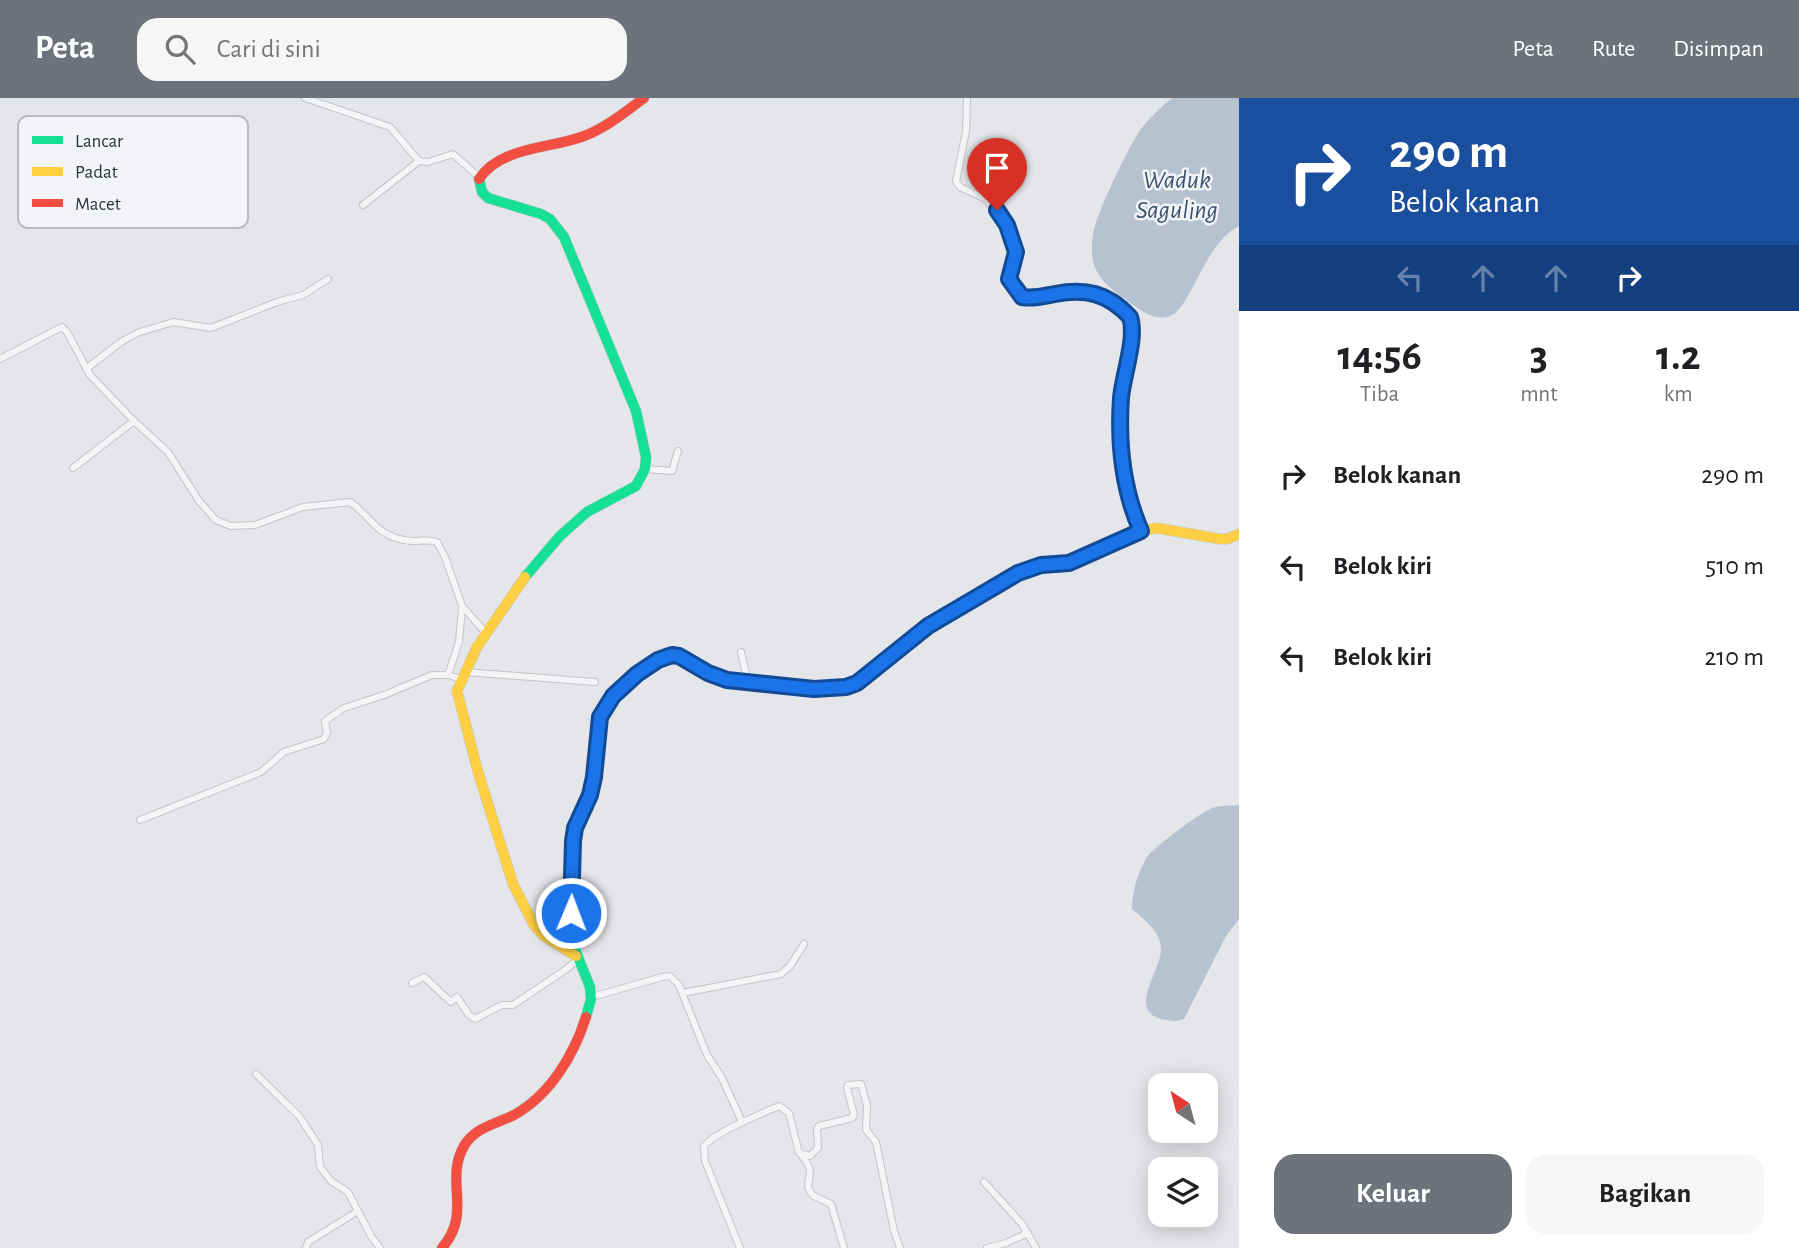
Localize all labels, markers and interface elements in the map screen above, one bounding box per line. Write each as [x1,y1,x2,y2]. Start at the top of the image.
search box [137,18,627,81]
icon: search [161,30,199,68]
text: Peta [35,32,95,65]
text: Cari di sini [217,36,321,62]
text: Peta [1513,37,1554,61]
text: Rute [1592,37,1635,61]
text: Disimpan [1673,37,1764,61]
legend [18,116,248,228]
icon: right [1274,126,1365,217]
text: 290 m [1389,128,1508,177]
text: Lancar [75,132,123,151]
pin [967,138,1027,210]
icon: arrive [978,149,1016,187]
text: Padat [75,163,118,182]
water label: Waduk Saguling [1136,167,1218,223]
text: Belok kanan [1389,186,1540,218]
text: Macet [75,195,121,214]
icon: left [1391,259,1429,297]
icon: ahead [1464,259,1502,297]
icon: ahead [1537,259,1575,297]
icon: right [1610,259,1648,297]
text: 14:56 [1337,335,1422,377]
text: 3 [1530,335,1548,377]
text: 1.2 [1656,335,1701,377]
text: Tiba [1360,383,1399,406]
text: mnt [1520,383,1558,406]
text: km [1664,383,1693,406]
icon: right [1274,457,1312,495]
text: Belok kanan [1333,462,1461,488]
text: 290 m [1701,462,1764,488]
icon: left [1274,548,1312,586]
text: Belok kiri [1333,553,1432,579]
text: 510 m [1705,553,1764,579]
icon: left [1274,639,1312,677]
text: Belok kiri [1333,644,1432,670]
text: 210 m [1704,644,1764,670]
position arrow [534,876,608,950]
north arrow [1148,1073,1218,1143]
map controls [1148,1073,1218,1227]
button: Keluar [1274,1154,1512,1234]
button: Bagikan [1526,1154,1764,1234]
button: layers [1148,1157,1218,1227]

